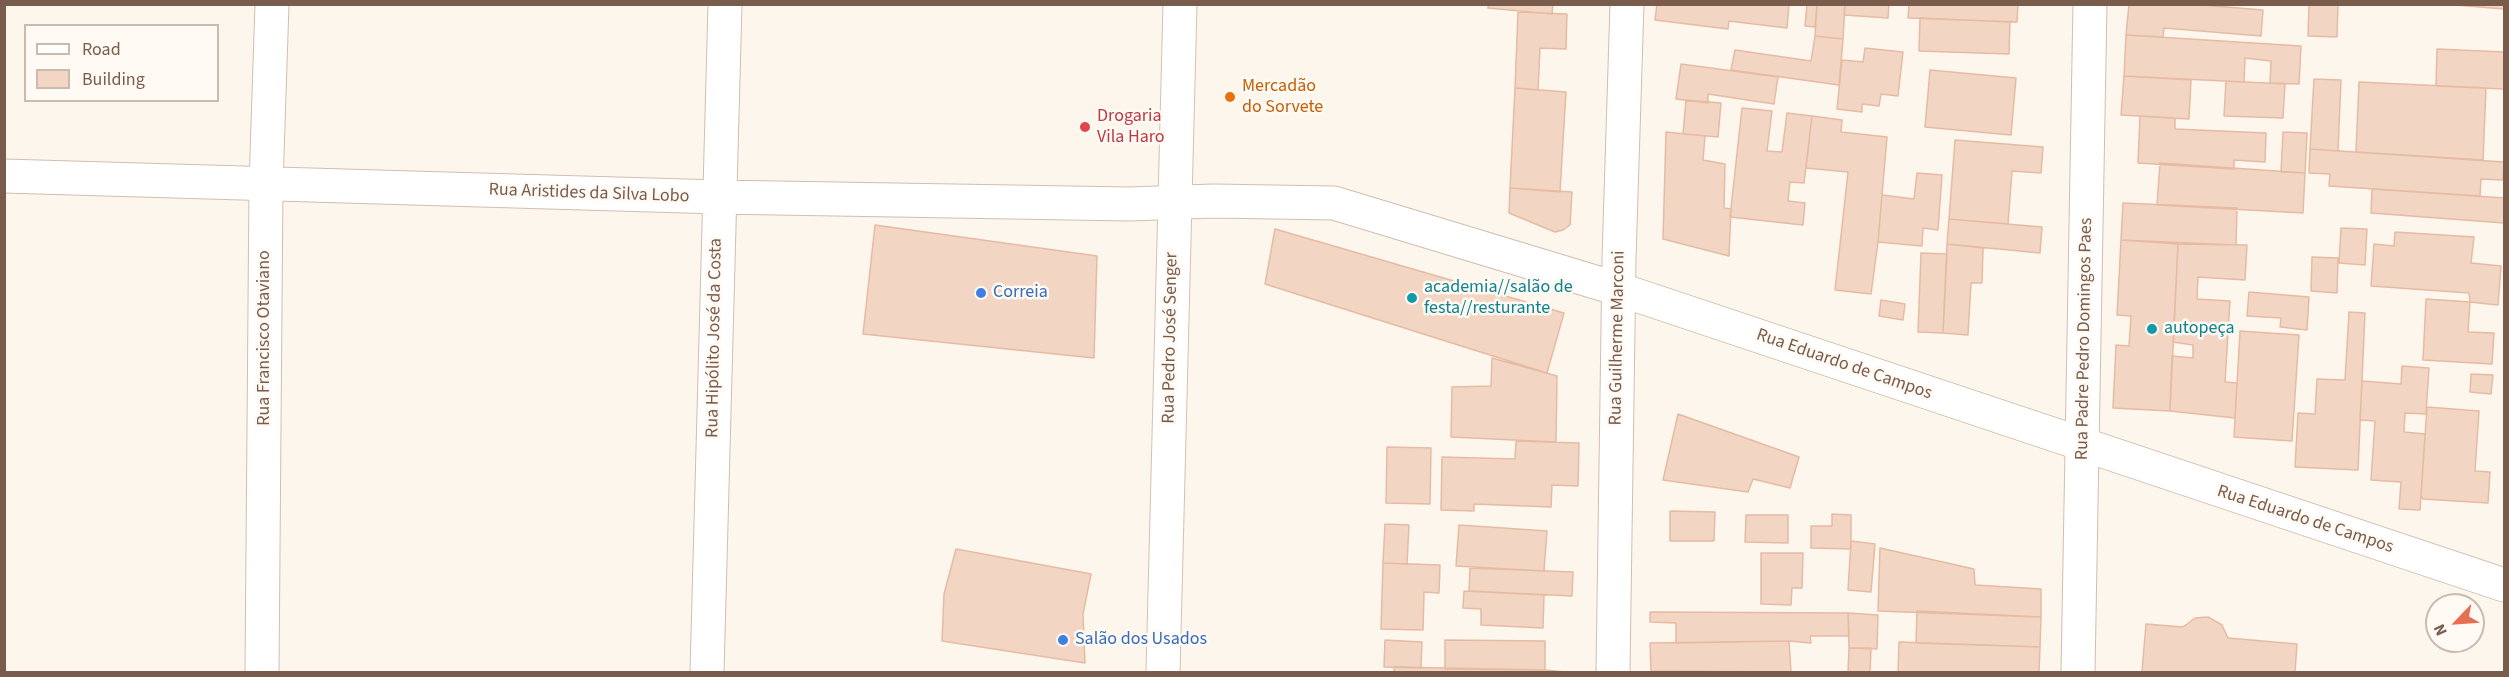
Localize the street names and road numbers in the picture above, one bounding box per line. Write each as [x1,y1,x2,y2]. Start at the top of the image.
street label: Rua Aristides da Silva Lobo [488,180,690,208]
street label: Rua Padre Pedro Domingos Paes [2072,218,2098,460]
street label: Rua Hipólito José da Costa [702,238,728,438]
street label: Rua Francisco Otaviano [254,250,276,426]
street label: Rua Guilherme Marconi [1606,250,1630,426]
street label: Rua Pedro José Senger [1159,252,1183,424]
street label: Rua Eduardo de Campos [1753,325,1935,405]
street label: Rua Eduardo de Campos [2214,481,2396,559]

